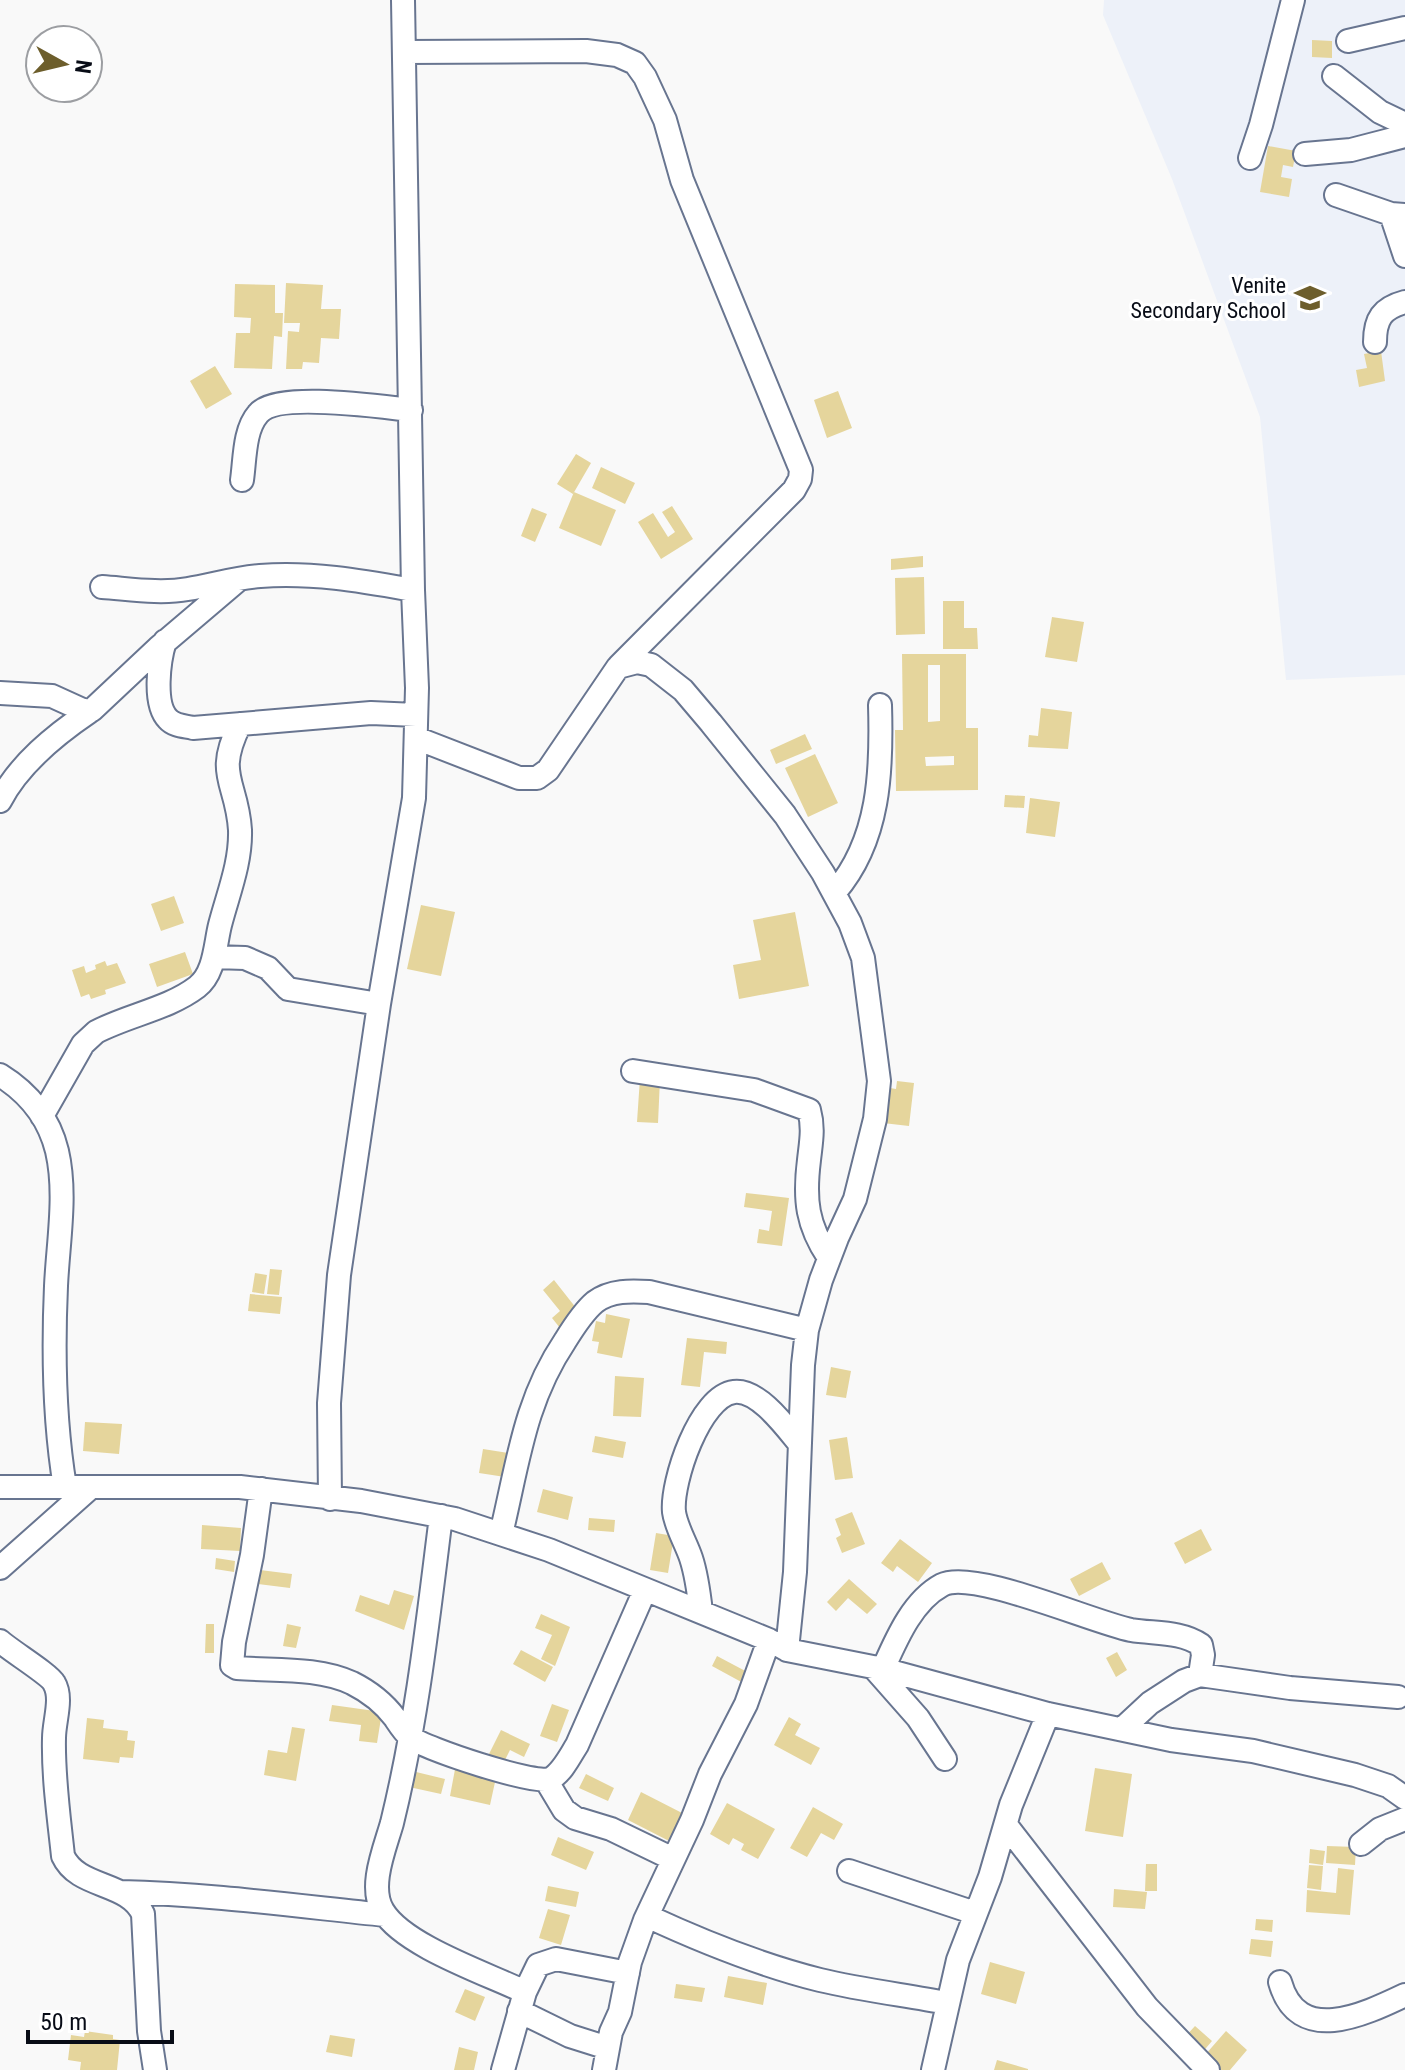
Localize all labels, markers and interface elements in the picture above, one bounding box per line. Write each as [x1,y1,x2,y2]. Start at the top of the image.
north arrow [24,24,104,104]
text: N [70,58,97,75]
place label: Venite Secondary School [1131,273,1286,323]
school or university icon: Venite Secondary School [1293,281,1327,315]
scale bar [28,1994,172,2044]
text: 50 m [40,2008,87,2036]

